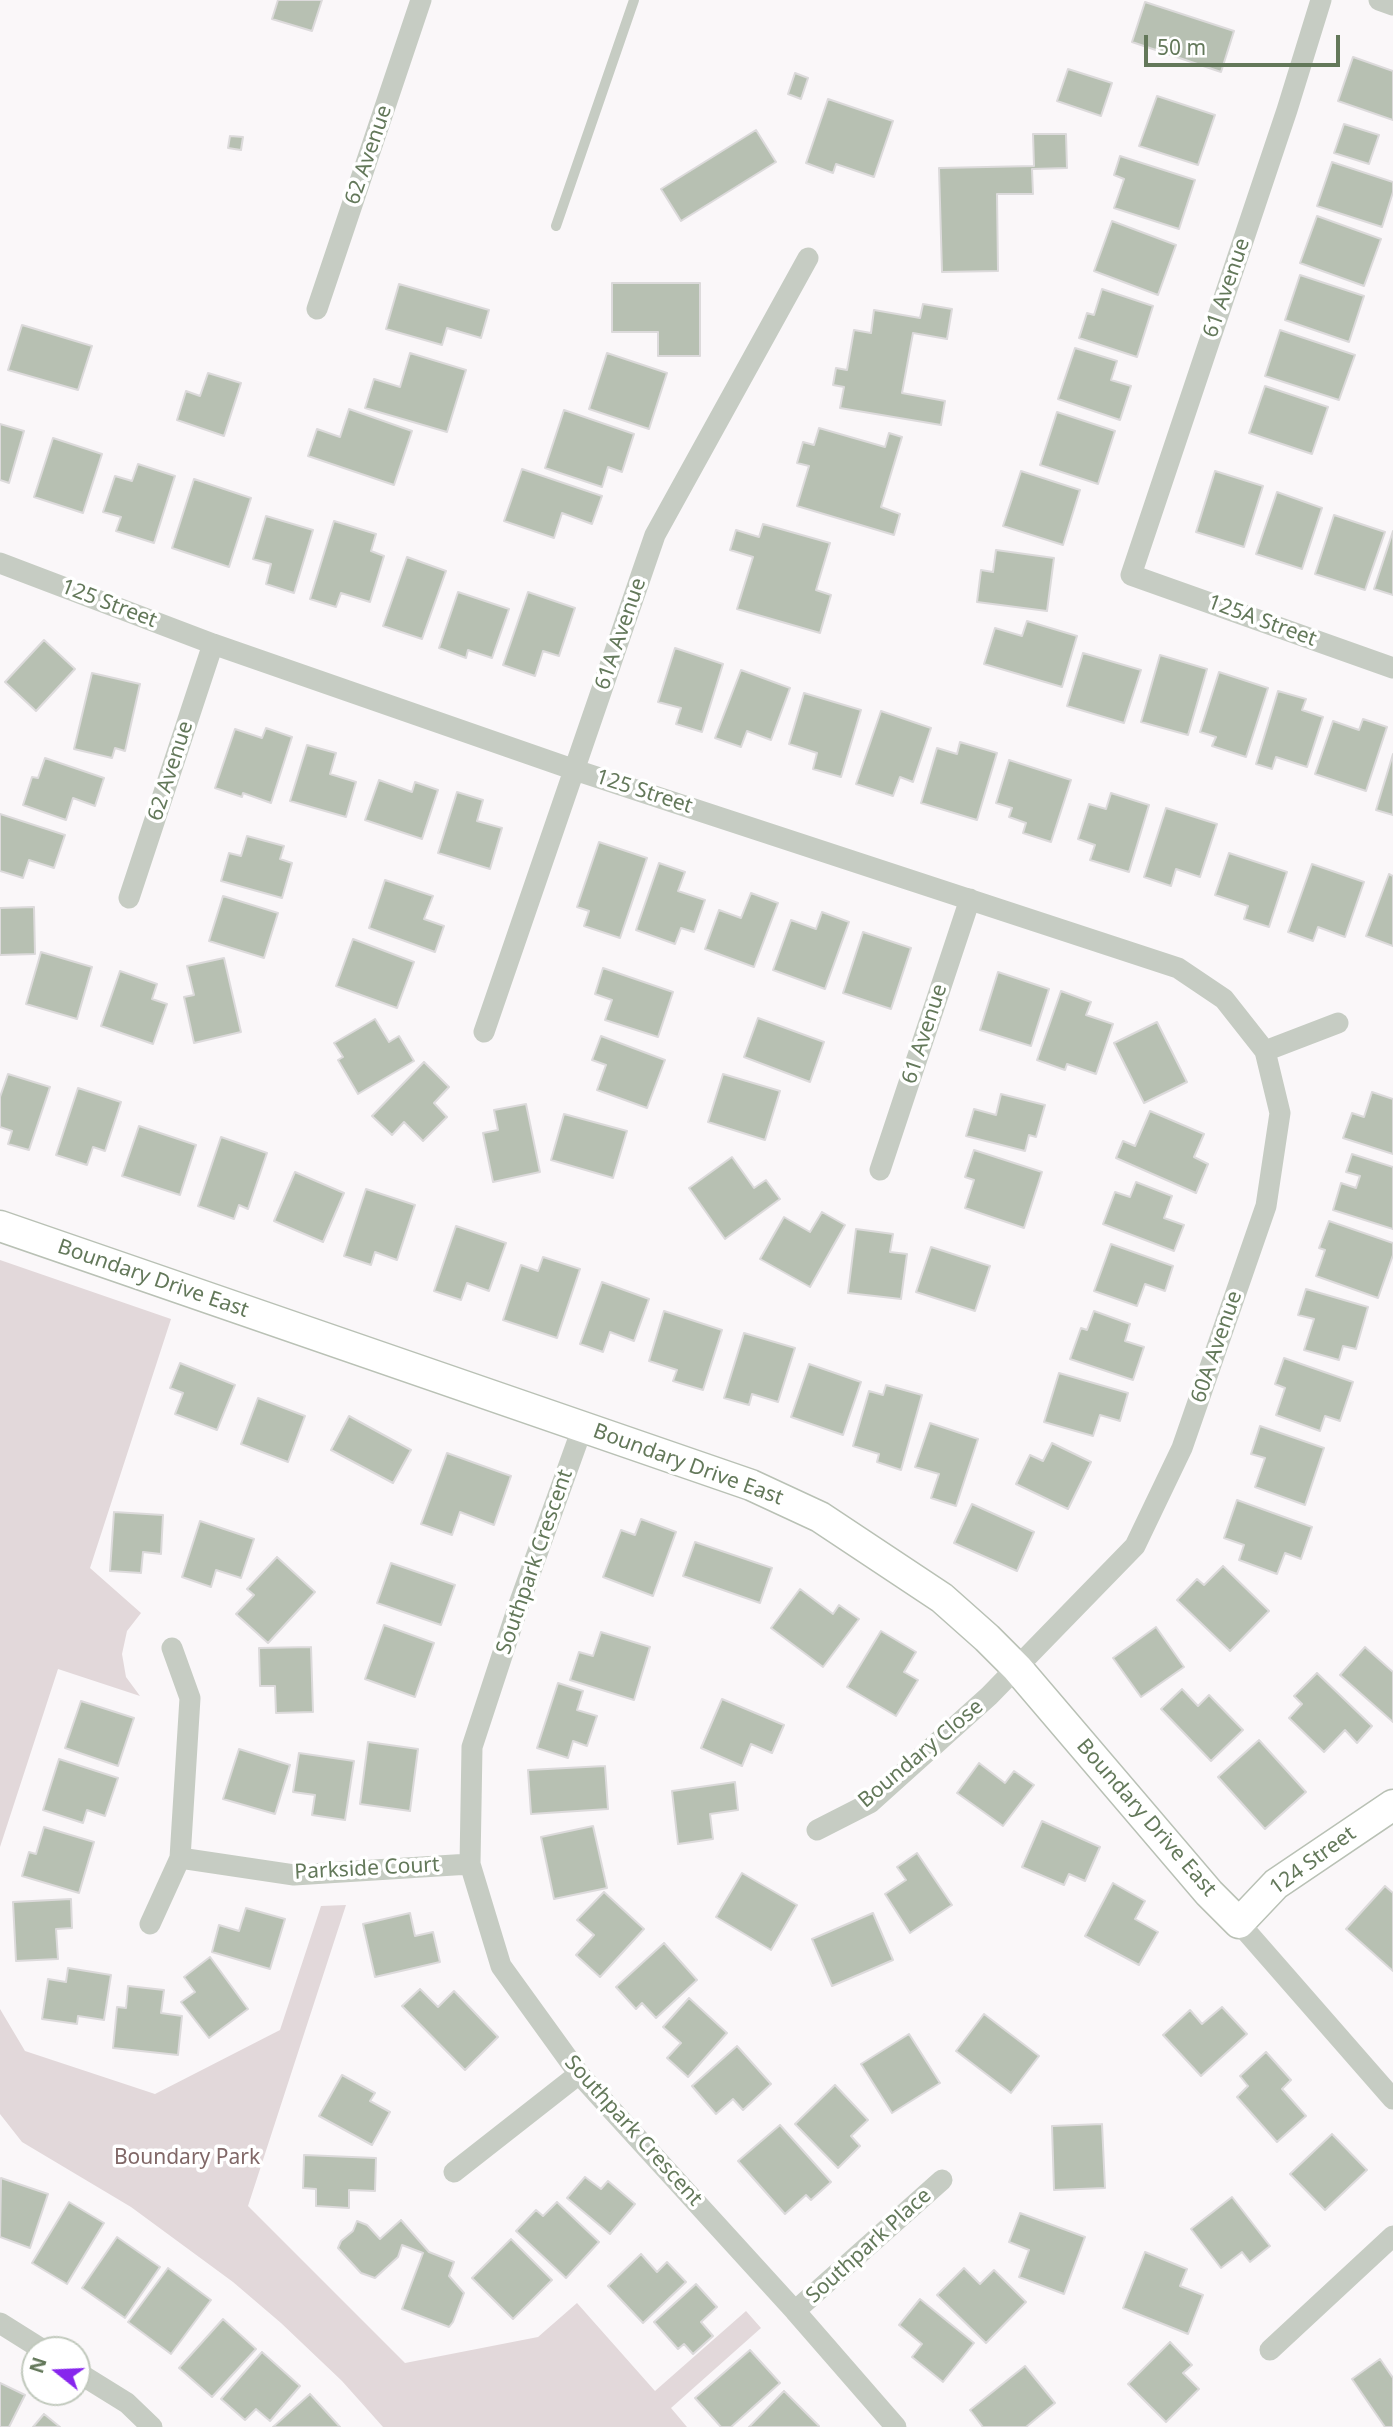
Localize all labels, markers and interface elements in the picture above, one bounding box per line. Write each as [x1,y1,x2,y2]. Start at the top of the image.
scale bar [1148,21,1344,65]
text: 50 m [1157,33,1206,61]
street label: 62 Avenue [340,102,398,208]
street label: 61 Avenue [1198,235,1256,341]
street label: 125 Street [58,574,160,634]
street label: 61A Avenue [590,575,652,693]
street label: 125A Street [1204,590,1320,652]
street label: 62 Avenue [143,718,199,824]
street label: 125 Street [592,765,696,819]
street label: 61 Avenue [897,981,953,1087]
street label: Boundary Drive East [54,1234,252,1324]
street label: 60A Avenue [1186,1288,1248,1406]
street label: Boundary Drive East [590,1419,786,1511]
street label: Southpark Crescent [492,1466,578,1658]
street label: Boundary Close [853,1694,989,1814]
street label: Boundary Drive East [1071,1734,1221,1902]
street label: 124 Street [1265,1821,1361,1901]
street label: Parkside Court [294,1853,440,1885]
street label: Southpark Crescent [559,2051,707,2211]
park label: Boundary Park [114,2145,260,2171]
street label: Southpark Place [801,2183,937,2309]
north arrow [21,2336,91,2406]
text: N [23,2354,53,2377]

